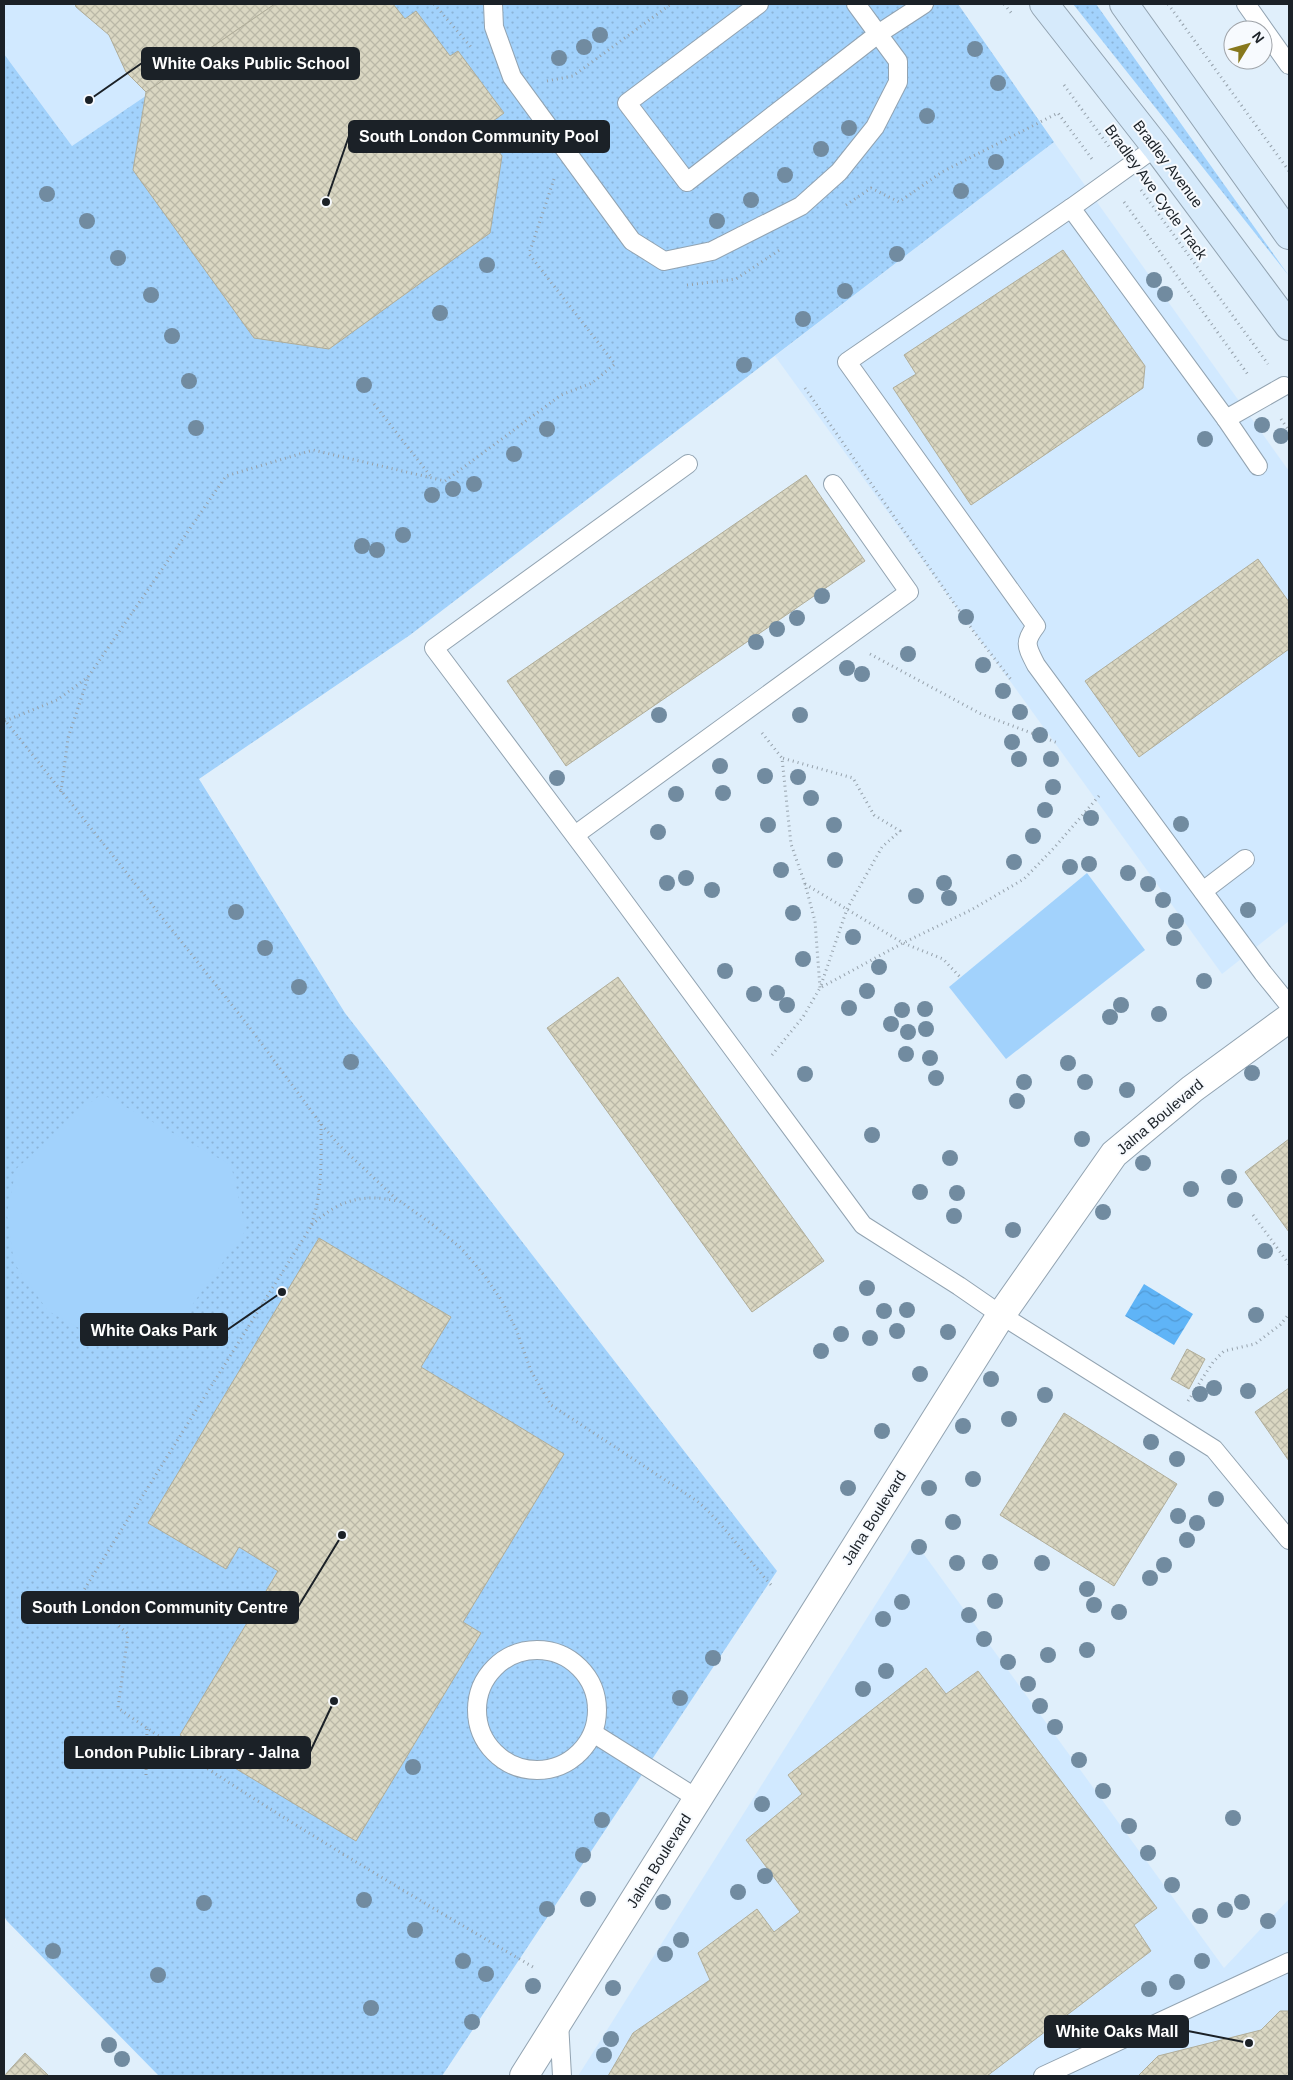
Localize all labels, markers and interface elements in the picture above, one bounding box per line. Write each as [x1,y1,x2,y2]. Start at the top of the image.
north arrow [1223,20,1273,70]
text: N [1249,28,1268,46]
callout: White Oaks Public School [142,48,359,79]
text: White Oaks Public School [152,55,350,72]
street label: Bradley Avenue [1130,117,1207,211]
callout: South London Community Pool [349,121,609,152]
street label: Bradley Ave Cycle Track [1102,121,1211,263]
text: South London Community Pool [359,128,599,145]
street label: Jalna Boulevard [1113,1076,1206,1158]
callout: White Oaks Park [81,1314,227,1345]
text: White Oaks Park [91,1322,217,1339]
street label: Jalna Boulevard [838,1468,909,1568]
callout: South London Community Centre [22,1592,298,1623]
text: South London Community Centre [32,1599,288,1616]
callout: London Public Library - Jalna [65,1737,310,1768]
text: London Public Library - Jalna [75,1744,300,1761]
street label: Jalna Boulevard [623,1811,694,1911]
callout: White Oaks Mall [1045,2016,1188,2047]
text: White Oaks Mall [1056,2023,1178,2040]

